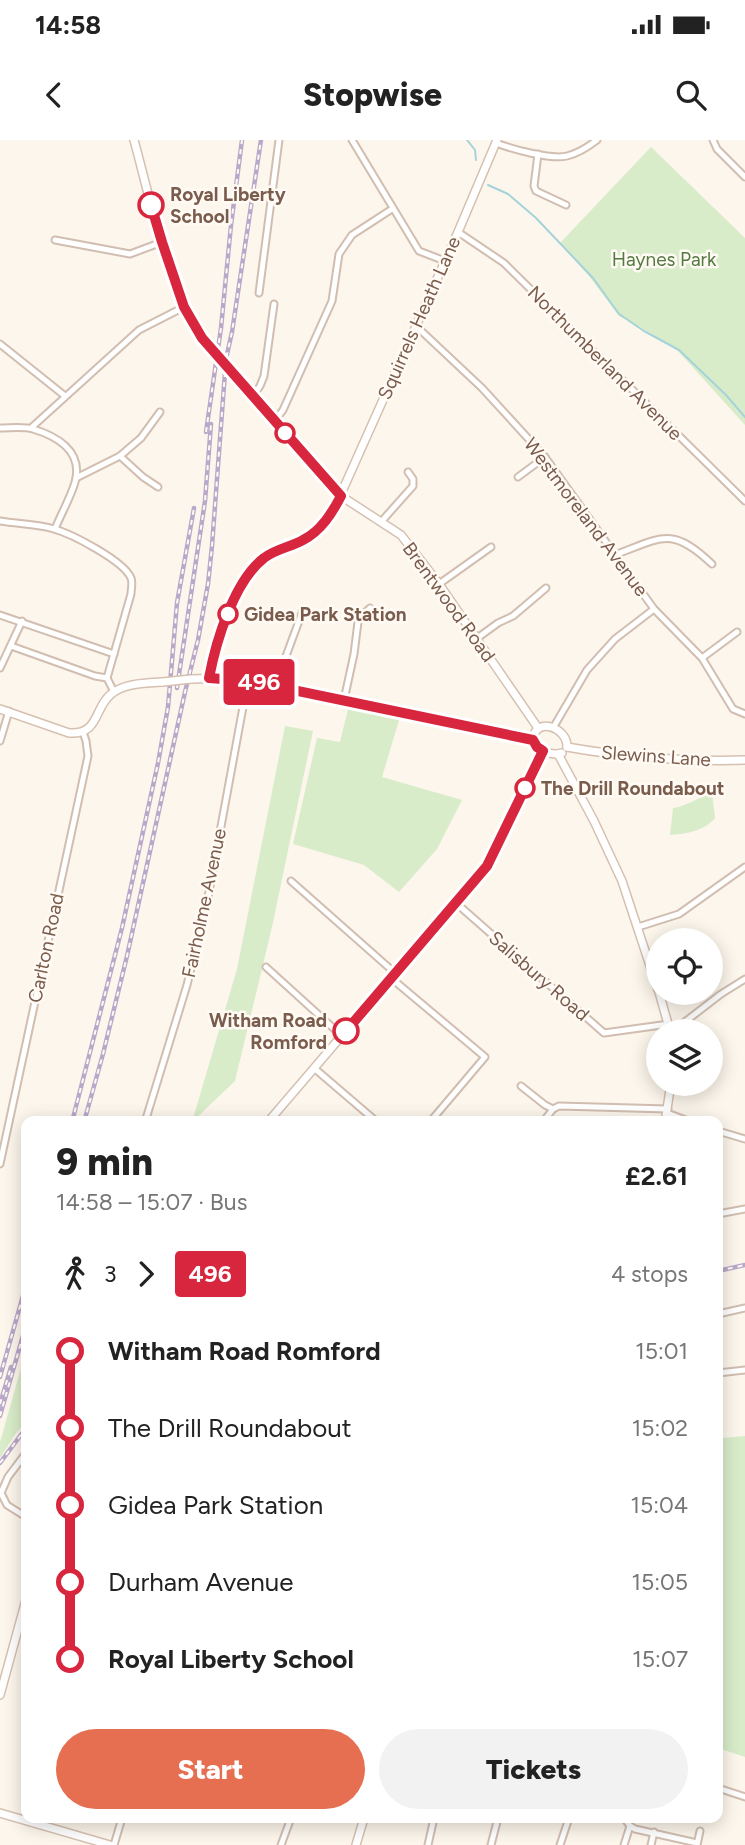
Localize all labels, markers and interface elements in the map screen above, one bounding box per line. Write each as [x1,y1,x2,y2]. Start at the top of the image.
text: 14:58 [35,9,101,41]
icon: back [35,76,73,114]
text: Stopwise [303,76,442,114]
icon: search [672,76,710,114]
place label: Royal Liberty School [170,183,286,228]
marker: Royal Liberty School [138,192,164,218]
street label: Squirrels Heath Lane [373,233,465,403]
park label: Haynes Park [612,248,717,271]
street label: Northumberland Avenue [523,281,687,445]
unlabelled marker [275,423,295,443]
street label: Westmoreland Avenue [519,433,653,601]
street label: Brentwood Road [398,538,500,666]
place label: Gidea Park Station [244,603,407,626]
marker: Gidea Park Station [218,604,238,624]
line badge: 496 [219,659,299,705]
text: 496 [237,667,281,696]
street label: Slewins Lane [600,741,712,771]
place label: The Drill Roundabout [541,777,725,800]
marker: The Drill Roundabout [515,778,535,798]
street label: Fairholme Avenue [177,826,231,980]
street label: Carlton Road [23,891,69,1005]
street label: Salisbury Road [484,926,594,1026]
map controls [646,928,723,1096]
button: locate [646,928,723,1005]
place label: Witham Road Romford [209,1009,327,1054]
marker: Witham Road Romford [333,1018,359,1044]
button: layers [646,1019,723,1096]
text: 9 min [56,1139,153,1185]
text: £2.61 [625,1160,688,1192]
text: 14:58 – 15:07 · Bus [56,1188,247,1216]
icon: walk [56,1255,94,1293]
icon: forward [127,1255,165,1293]
text: 496 [189,1259,232,1288]
text: 3 [104,1260,117,1288]
text: 4 stops [611,1260,688,1288]
text: Witham Road Romford [108,1335,381,1367]
text: 15:01 [635,1337,688,1365]
text: The Drill Roundabout [108,1412,352,1444]
text: 15:02 [632,1414,688,1442]
text: Gidea Park Station [108,1489,323,1521]
text: 15:04 [630,1491,688,1519]
text: Durham Avenue [108,1566,293,1598]
text: 15:05 [631,1568,688,1596]
text: Royal Liberty School [108,1643,354,1675]
text: 15:07 [632,1645,688,1673]
button: Start [56,1729,365,1809]
button: Tickets [379,1729,688,1809]

